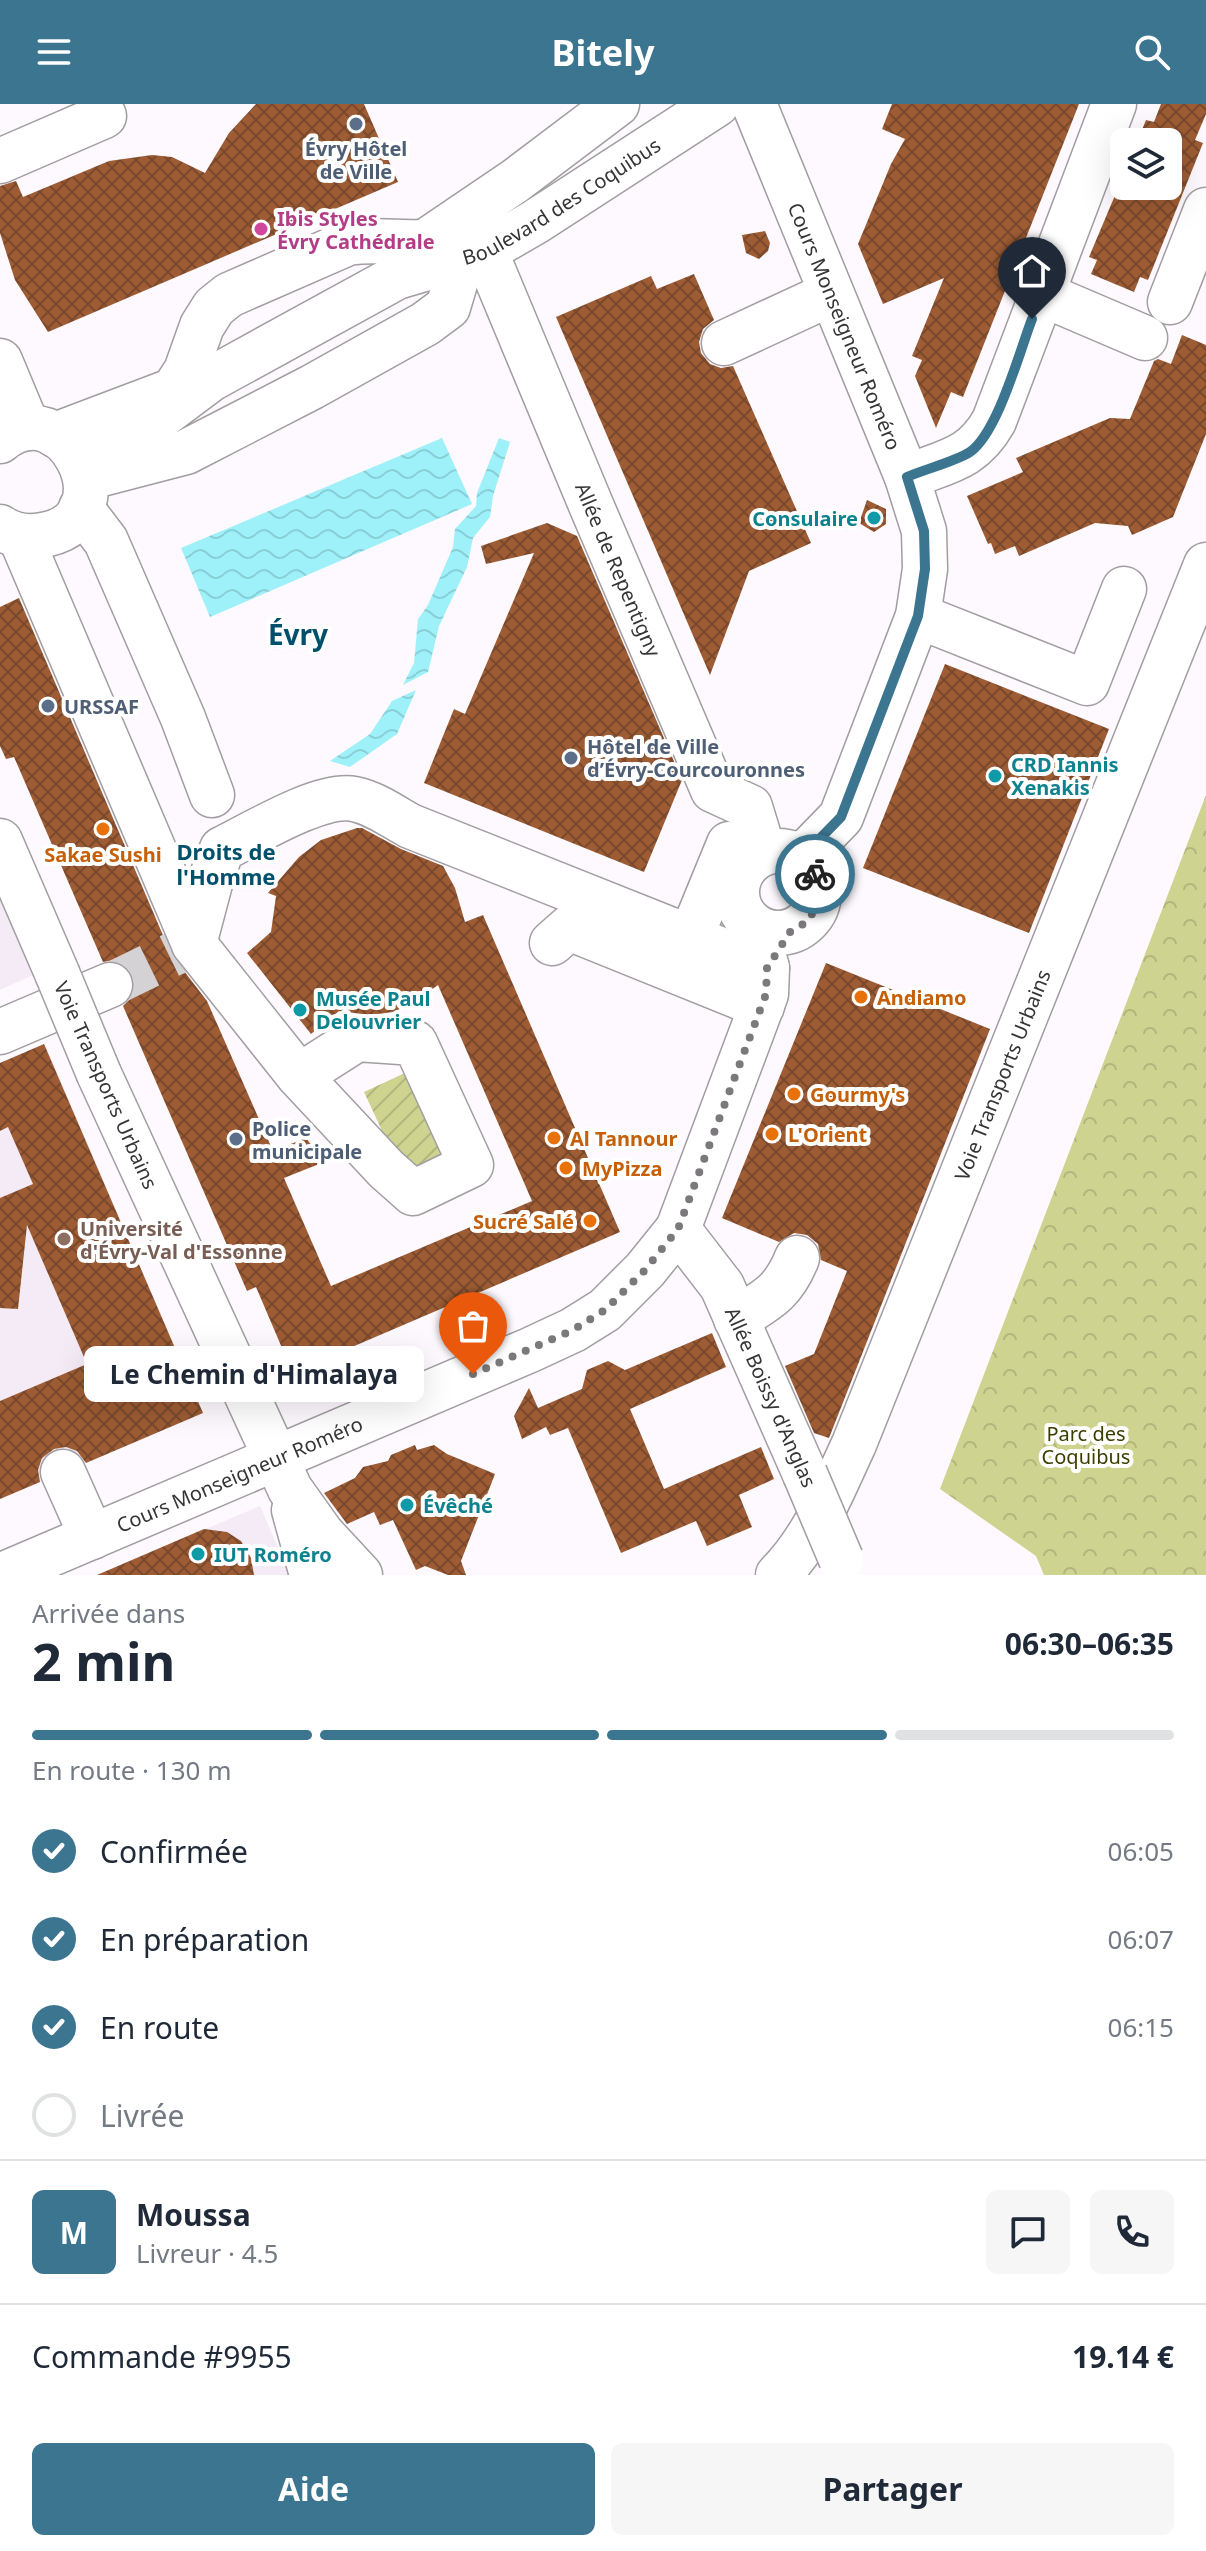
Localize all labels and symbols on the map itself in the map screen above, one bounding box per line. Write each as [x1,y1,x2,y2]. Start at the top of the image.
marker: Évry Hôtel de Ville [347,115,365,133]
street label: Boulevard des Coquibus [459,131,665,271]
place label: Évry Hôtel de Ville [305,135,407,185]
street label: Cours Monseigneur Roméro [782,198,908,454]
place label: Ibis Styles Évry Cathédrale [277,205,435,255]
marker: Ibis Styles Évry Cathédrale [252,220,270,238]
pin [998,237,1066,319]
street label: Allée de Repentigny [570,478,668,661]
place label: Consulaire [752,505,858,532]
marker: Consulaire [865,509,883,527]
district label: Évry [268,615,328,653]
place label: URSSAF [64,693,139,720]
marker: URSSAF [39,697,57,715]
place label: Hôtel de Ville d’Évry-Courcouronnes [587,733,805,783]
marker: Hôtel de Ville d’Évry-Courcouronnes [562,749,580,767]
place label: CRD Iannis Xenakis [1011,751,1119,801]
marker: CRD Iannis Xenakis [986,767,1004,785]
marker: Sakae Sushi [94,820,112,838]
courier [775,834,855,914]
district label: Droits de l'Homme [176,836,276,891]
place label: Sakae Sushi [44,841,162,868]
street label: Voie Transports Urbains [948,965,1056,1184]
street label: Voie Transports Urbains [48,977,164,1193]
place label: Andiamo [877,984,966,1011]
place label: Musée Paul Delouvrier [316,985,430,1035]
marker: Andiamo [852,988,870,1006]
marker: Musée Paul Delouvrier [291,1001,309,1019]
place label: Gourmy's [810,1081,905,1108]
marker: Gourmy's [785,1085,803,1103]
place label: Police municipale [252,1115,362,1165]
place label: L'Orient [788,1121,868,1148]
place label: Al Tannour [570,1125,677,1152]
marker: L'Orient [763,1125,781,1143]
marker: Al Tannour [545,1129,563,1147]
marker: Police municipale [227,1130,245,1148]
place label: MyPizza [582,1155,662,1182]
marker: MyPizza [557,1159,575,1177]
place label: Sucré Salé [473,1208,574,1235]
marker: Sucré Salé [581,1212,599,1230]
place label: Université d'Évry-Val d'Essonne [80,1215,283,1265]
marker: Université d'Évry-Val d'Essonne [55,1230,73,1248]
pin [439,1292,507,1374]
street label: Allée Boissy d'Anglas [719,1303,823,1491]
callout: Le Chemin d'Himalaya [85,1346,425,1402]
street label: Cours Monseigneur Roméro [112,1409,367,1538]
park label: Parc des Coquibus [1042,1420,1130,1470]
place label: Évêché [423,1492,493,1519]
marker: Évêché [398,1496,416,1514]
place label: IUT Roméro [214,1541,332,1568]
marker: IUT Roméro [189,1545,207,1563]

